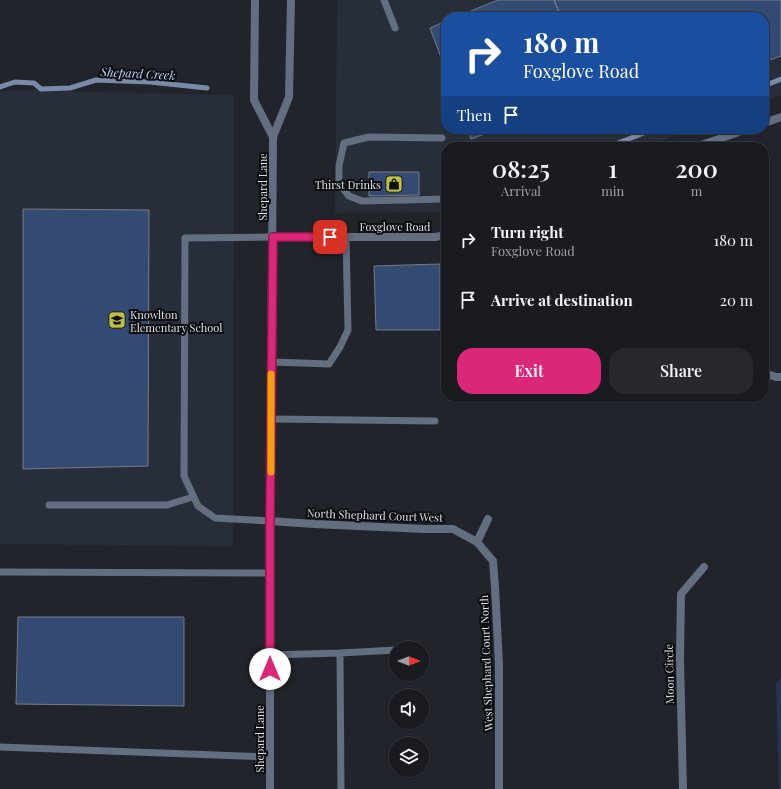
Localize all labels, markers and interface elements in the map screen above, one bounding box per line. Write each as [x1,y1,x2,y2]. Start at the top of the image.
text: 180 m [523,23,599,60]
icon: right [457,28,509,80]
text: Foxglove Road [523,59,639,83]
water label: Shepard Creek [99,63,176,83]
icon: arrive [500,104,522,126]
text: Then [457,105,492,125]
text: 08:25 [492,152,550,184]
text: 1 [608,152,617,184]
text: 200 [675,152,718,184]
street label: Shepard Lane [255,153,270,221]
shop icon: Thirst Drinks [384,174,404,194]
place label: Thirst Drinks [315,177,381,192]
text: Arrival [501,182,541,199]
text: min [601,182,624,199]
text: m [691,182,702,199]
street label: Foxglove Road [360,219,431,234]
pin [313,220,347,254]
text: Turn right [491,222,564,242]
icon: arrive [319,226,341,248]
icon: right [457,229,479,251]
text: 180 m [714,230,753,250]
text: Foxglove Road [491,242,575,259]
icon: arrive [457,289,479,311]
text: Arrive at destination [491,290,633,310]
text: 20 m [720,290,753,310]
place label: Knowlton Elementary School [130,307,222,335]
school or university icon: Knowlton Elementary School [107,310,127,330]
button: Exit [457,348,601,394]
button: Share [609,348,753,394]
street label: North Shephard Court West [307,505,443,525]
street label: West Shephard Court North [476,594,496,732]
north arrow [389,641,429,681]
map controls [389,641,429,777]
street label: Moon Circle [661,643,677,704]
position arrow [249,648,291,690]
button: sound [389,689,429,729]
street label: Shepard Lane [252,705,267,773]
button: layers [389,737,429,777]

